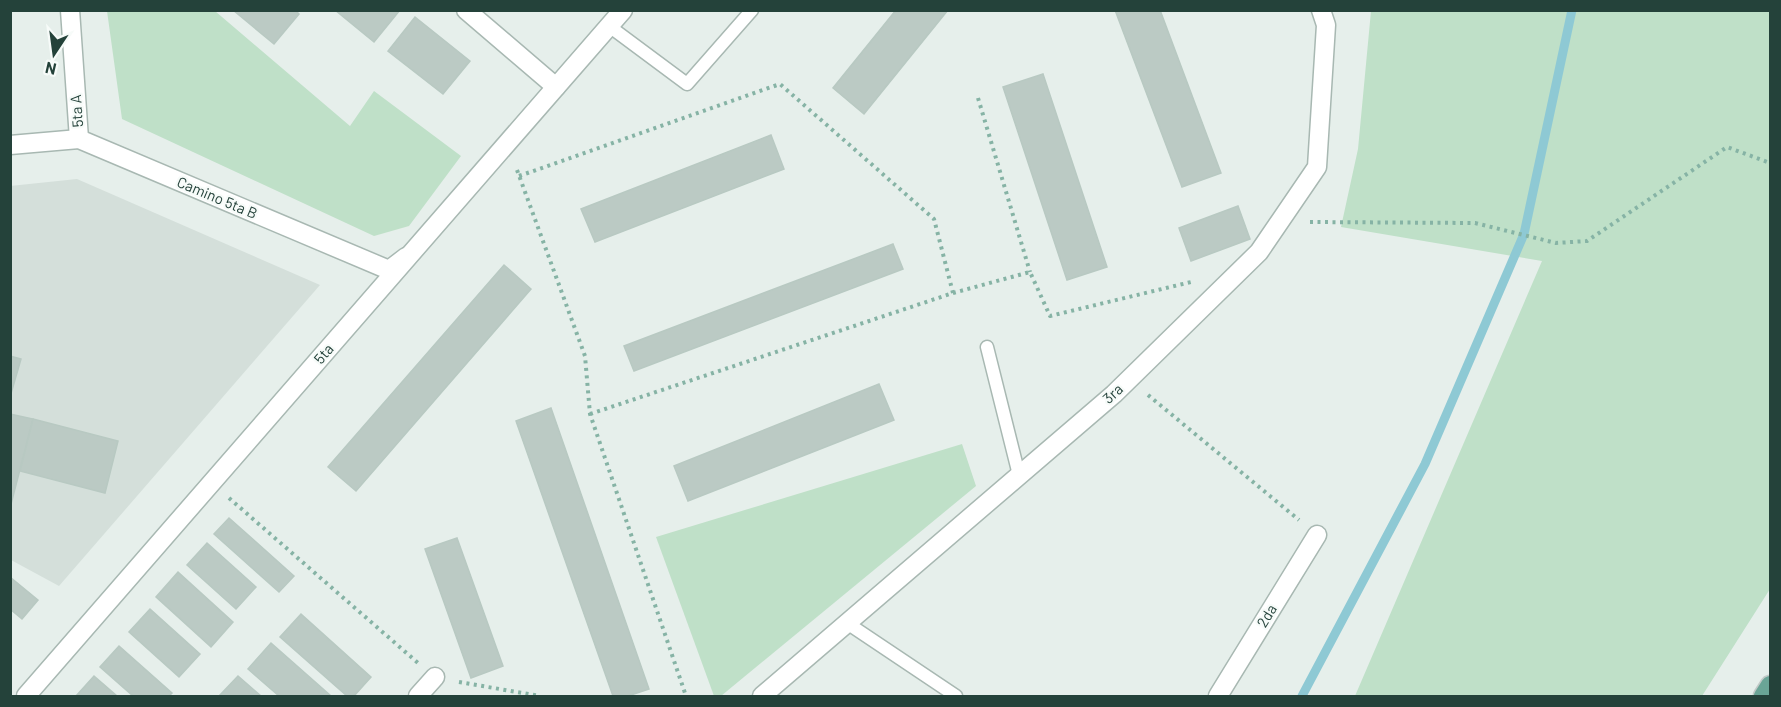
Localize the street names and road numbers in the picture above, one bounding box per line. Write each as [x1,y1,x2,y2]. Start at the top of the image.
street label: 5ta A [66,94,86,128]
street label: Camino 5ta B [175,172,260,222]
street label: 5ta [310,340,337,367]
street label: 3ra [1099,380,1126,407]
street label: 2da [1252,601,1280,630]

